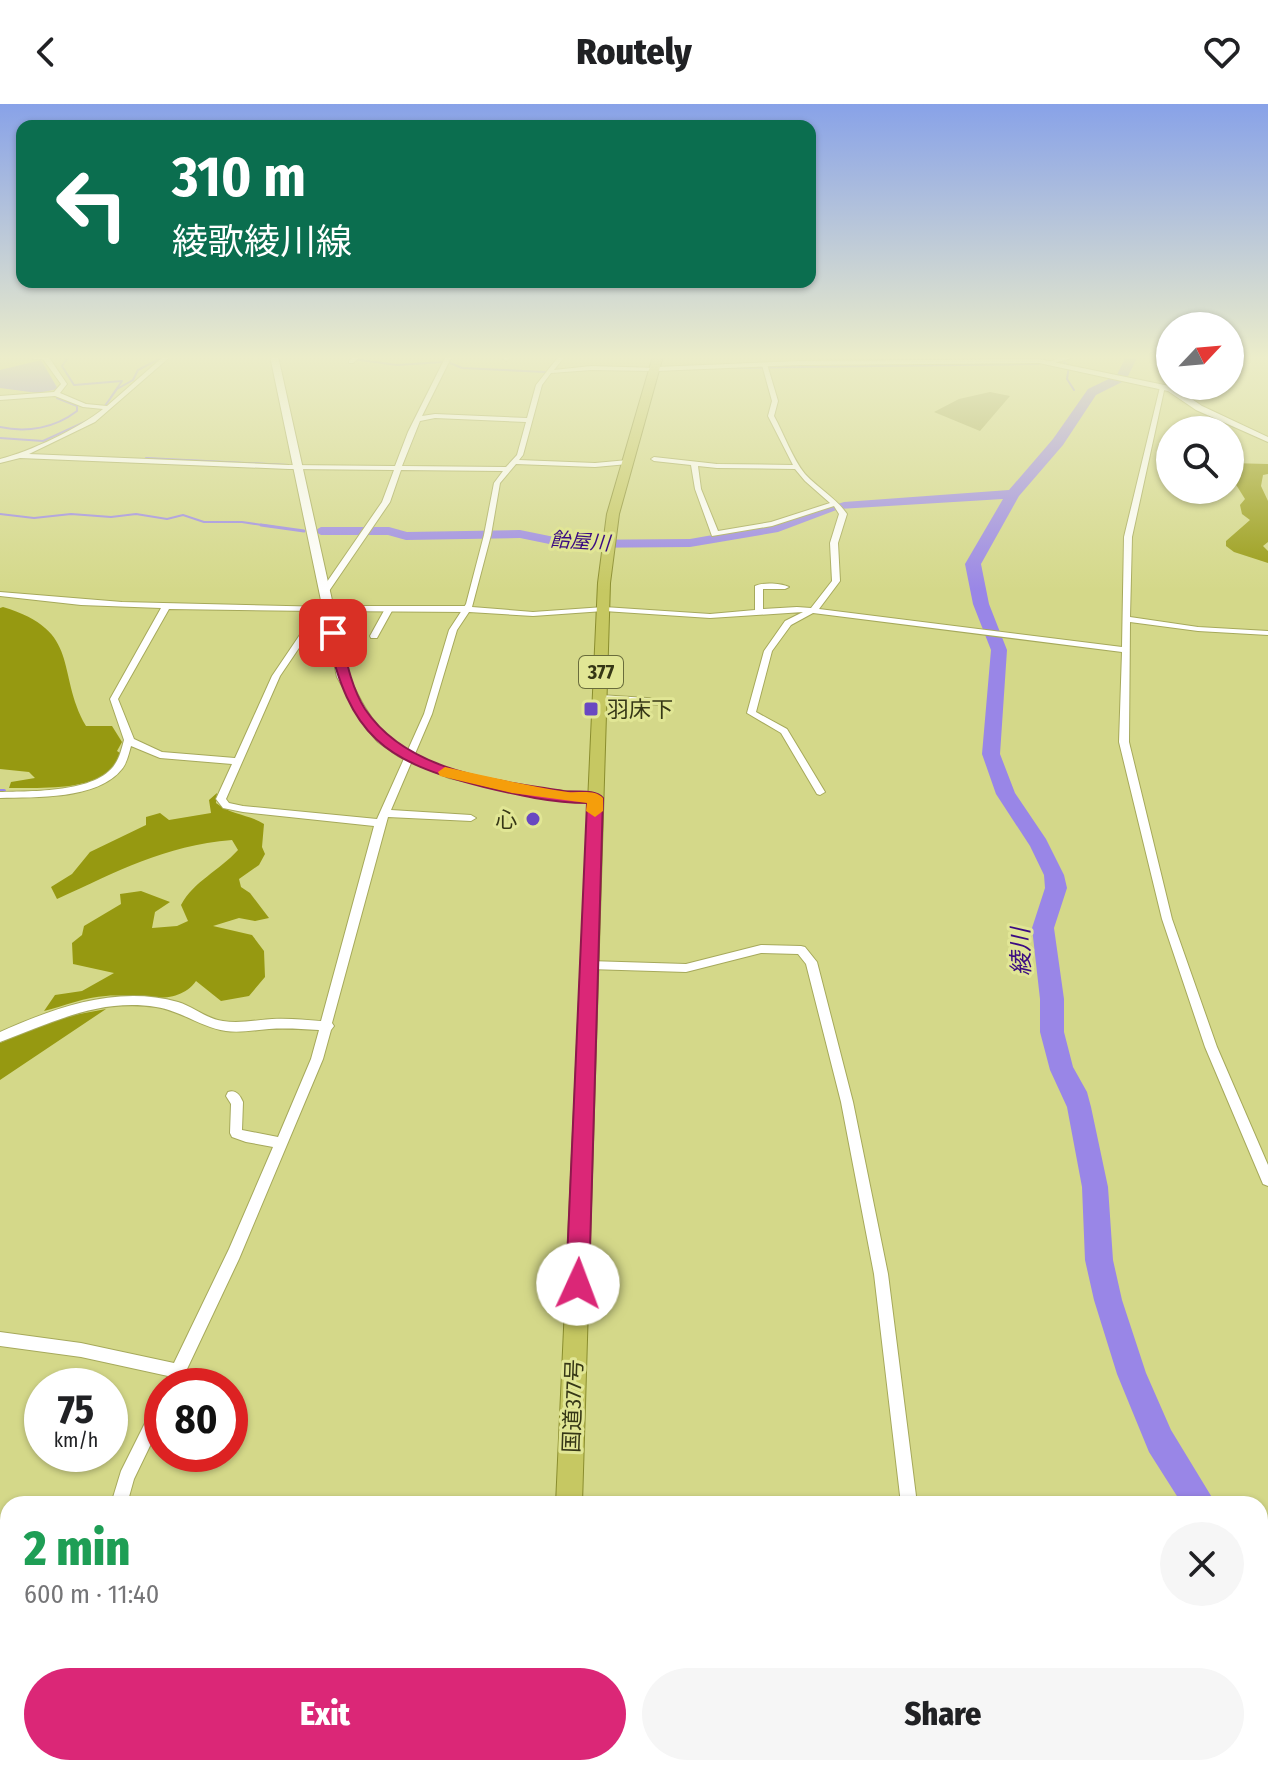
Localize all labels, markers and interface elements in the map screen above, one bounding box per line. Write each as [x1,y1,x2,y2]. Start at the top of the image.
icon: back [24,30,68,74]
text: Routely [576,30,692,74]
icon: heart [1200,30,1244,74]
text: 310 m [172,144,306,211]
icon: left [40,152,144,256]
text: 綾歌綾川線 [172,220,352,264]
north arrow [1156,312,1244,400]
map controls [1156,312,1244,504]
button: search [1156,416,1244,504]
water label: 飴屋川 [549,527,613,555]
pin [299,599,367,667]
icon: arrive [311,611,355,655]
road number: 377 [579,656,623,688]
place label: 羽床下 [607,696,673,723]
marker: 羽床下 [582,700,600,718]
place label: 心 [495,806,517,833]
marker: 心 [524,810,542,828]
water label: 綾川 [1007,925,1035,976]
position arrow [536,1242,620,1326]
street label: 国道377号 [558,1359,588,1453]
speed limit sign: 80 [144,1368,248,1472]
text: 75 [58,1386,94,1434]
text: km/h [54,1428,98,1452]
text: 2 min [24,1520,130,1578]
button: close [1160,1522,1244,1606]
text: 600 m · 11:40 [24,1579,159,1610]
button: Exit [24,1668,626,1760]
button: Share [642,1668,1244,1760]

